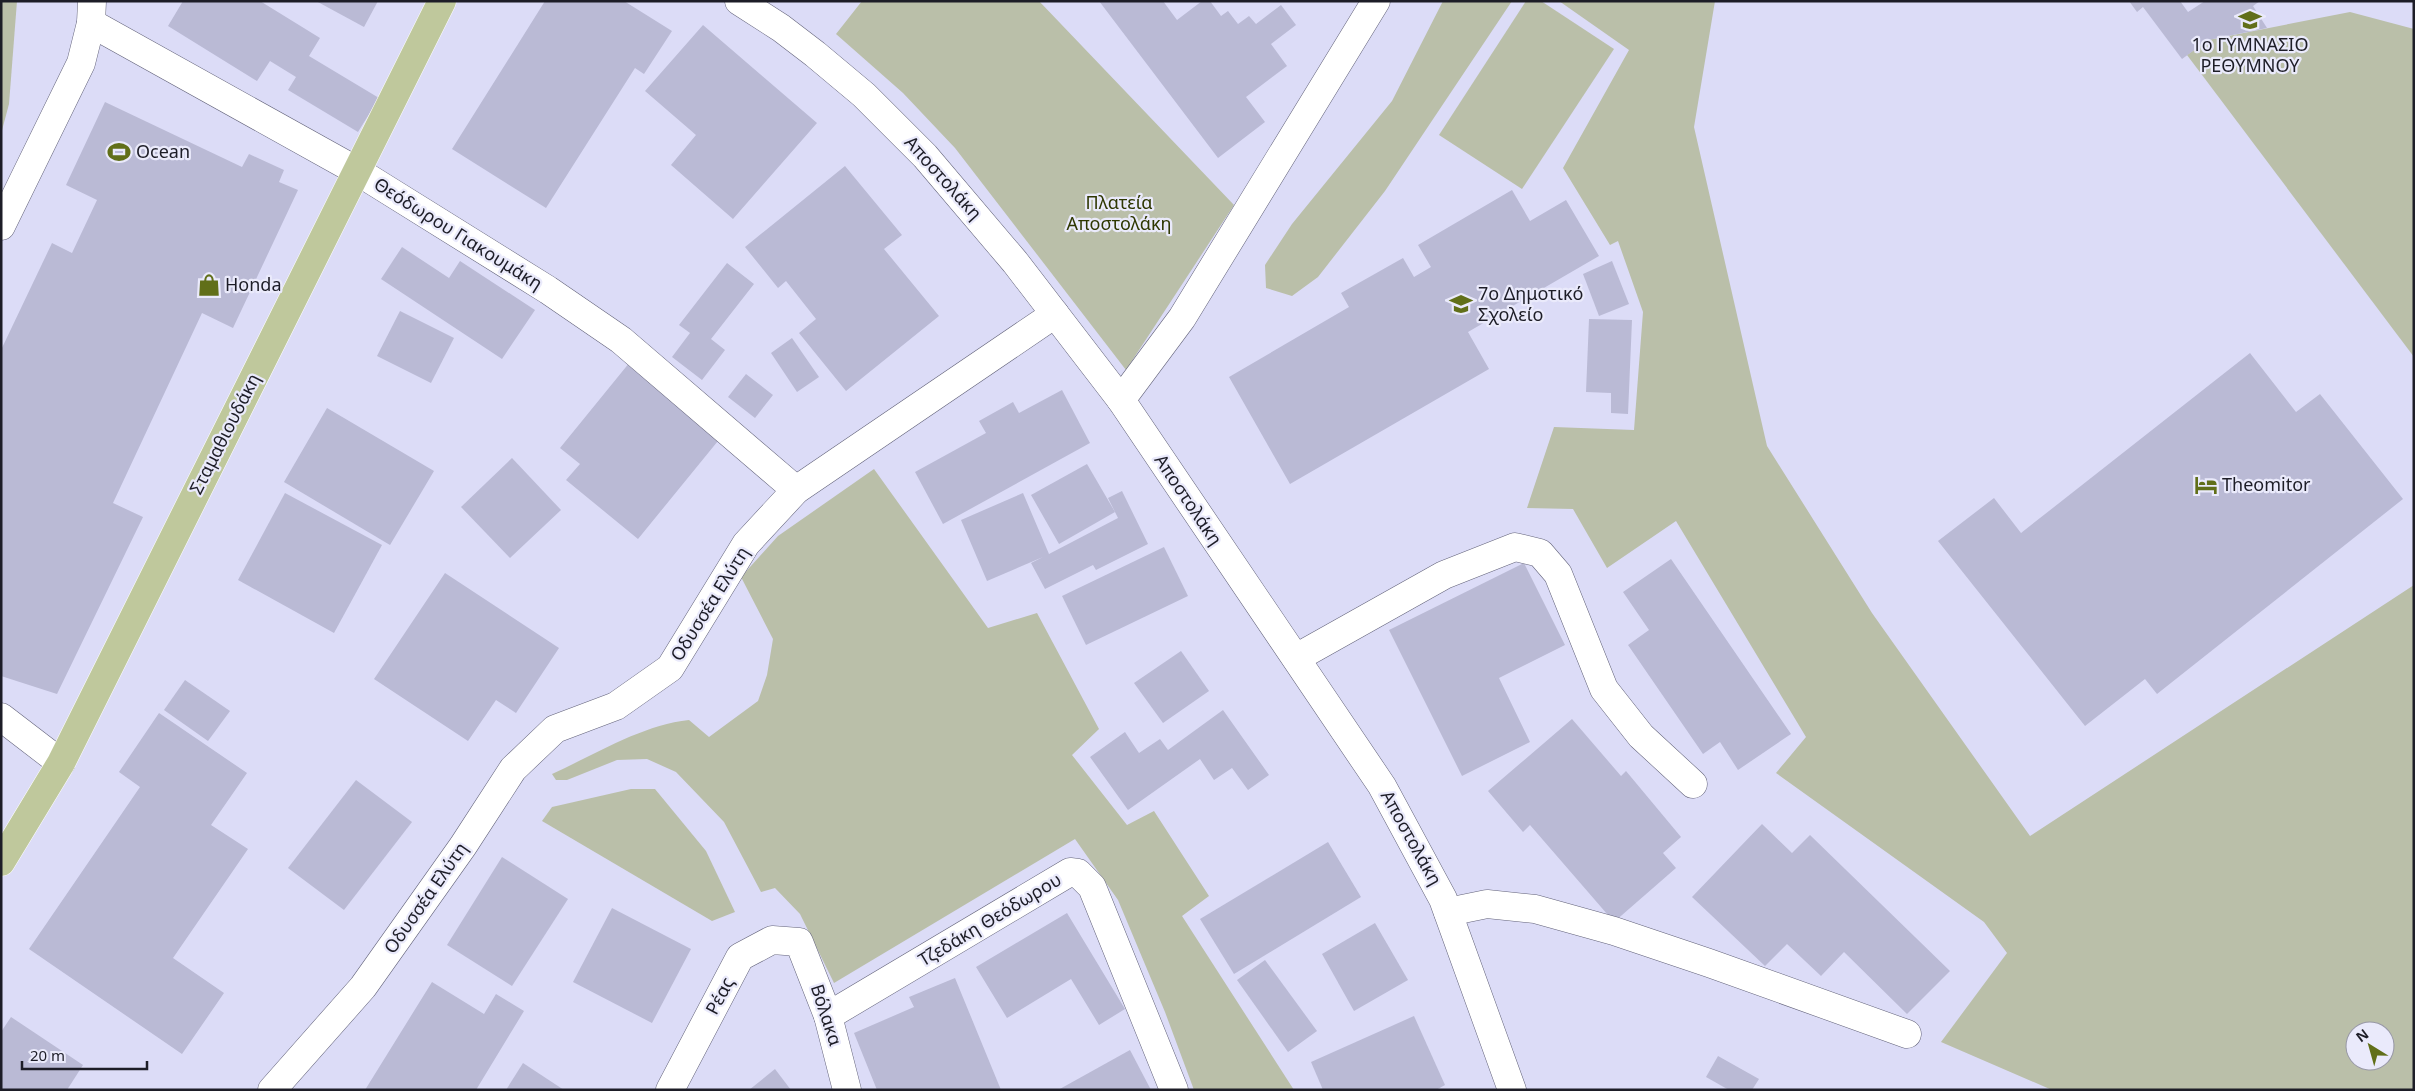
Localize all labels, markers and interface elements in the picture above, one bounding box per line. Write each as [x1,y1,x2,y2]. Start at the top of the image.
school or university icon: 1ο ΓΥΜΝΑΣΙΟ ΡΕΘΥΜΝΟΥ [2237,7,2263,33]
place label: 1ο ΓΥΜΝΑΣΙΟ ΡΕΘΥΜΝΟΥ [2192,32,2309,77]
street label: Αποστολάκη [900,130,988,224]
sports icon: Ocean [106,139,132,165]
place label: Ocean [136,139,190,163]
street label: Θεόδωρου Γιακουμάκη [370,171,547,295]
park label: Πλατεία Αποστολάκη [1067,190,1171,235]
shop icon: Honda [196,272,222,298]
place label: Honda [225,272,282,296]
place label: 7ο Δημοτικό Σχολείο [1478,281,1583,326]
school or university icon: 7ο Δημοτικό Σχολείο [1448,291,1474,317]
street label: Σταμαθιουδάκη [183,369,265,498]
street label: Αποστολάκη [1150,449,1228,550]
hotel icon: Theomitor [2193,472,2219,498]
place label: Theomitor [2222,472,2311,496]
street label: Οδυσσέα Ελύτη [664,542,754,665]
street label: Αποστολάκη [1376,786,1448,889]
street label: Οδυσσέα Ελύτη [378,837,472,958]
street label: Τζεδάκη Θεόδωρου [914,867,1065,971]
street label: Ρέας [699,972,739,1018]
street label: Βόλακα [806,981,848,1049]
north arrow [2345,1021,2395,1071]
text: N [2352,1024,2372,1046]
scale bar [22,1038,148,1070]
text: 20 m [30,1045,65,1065]

